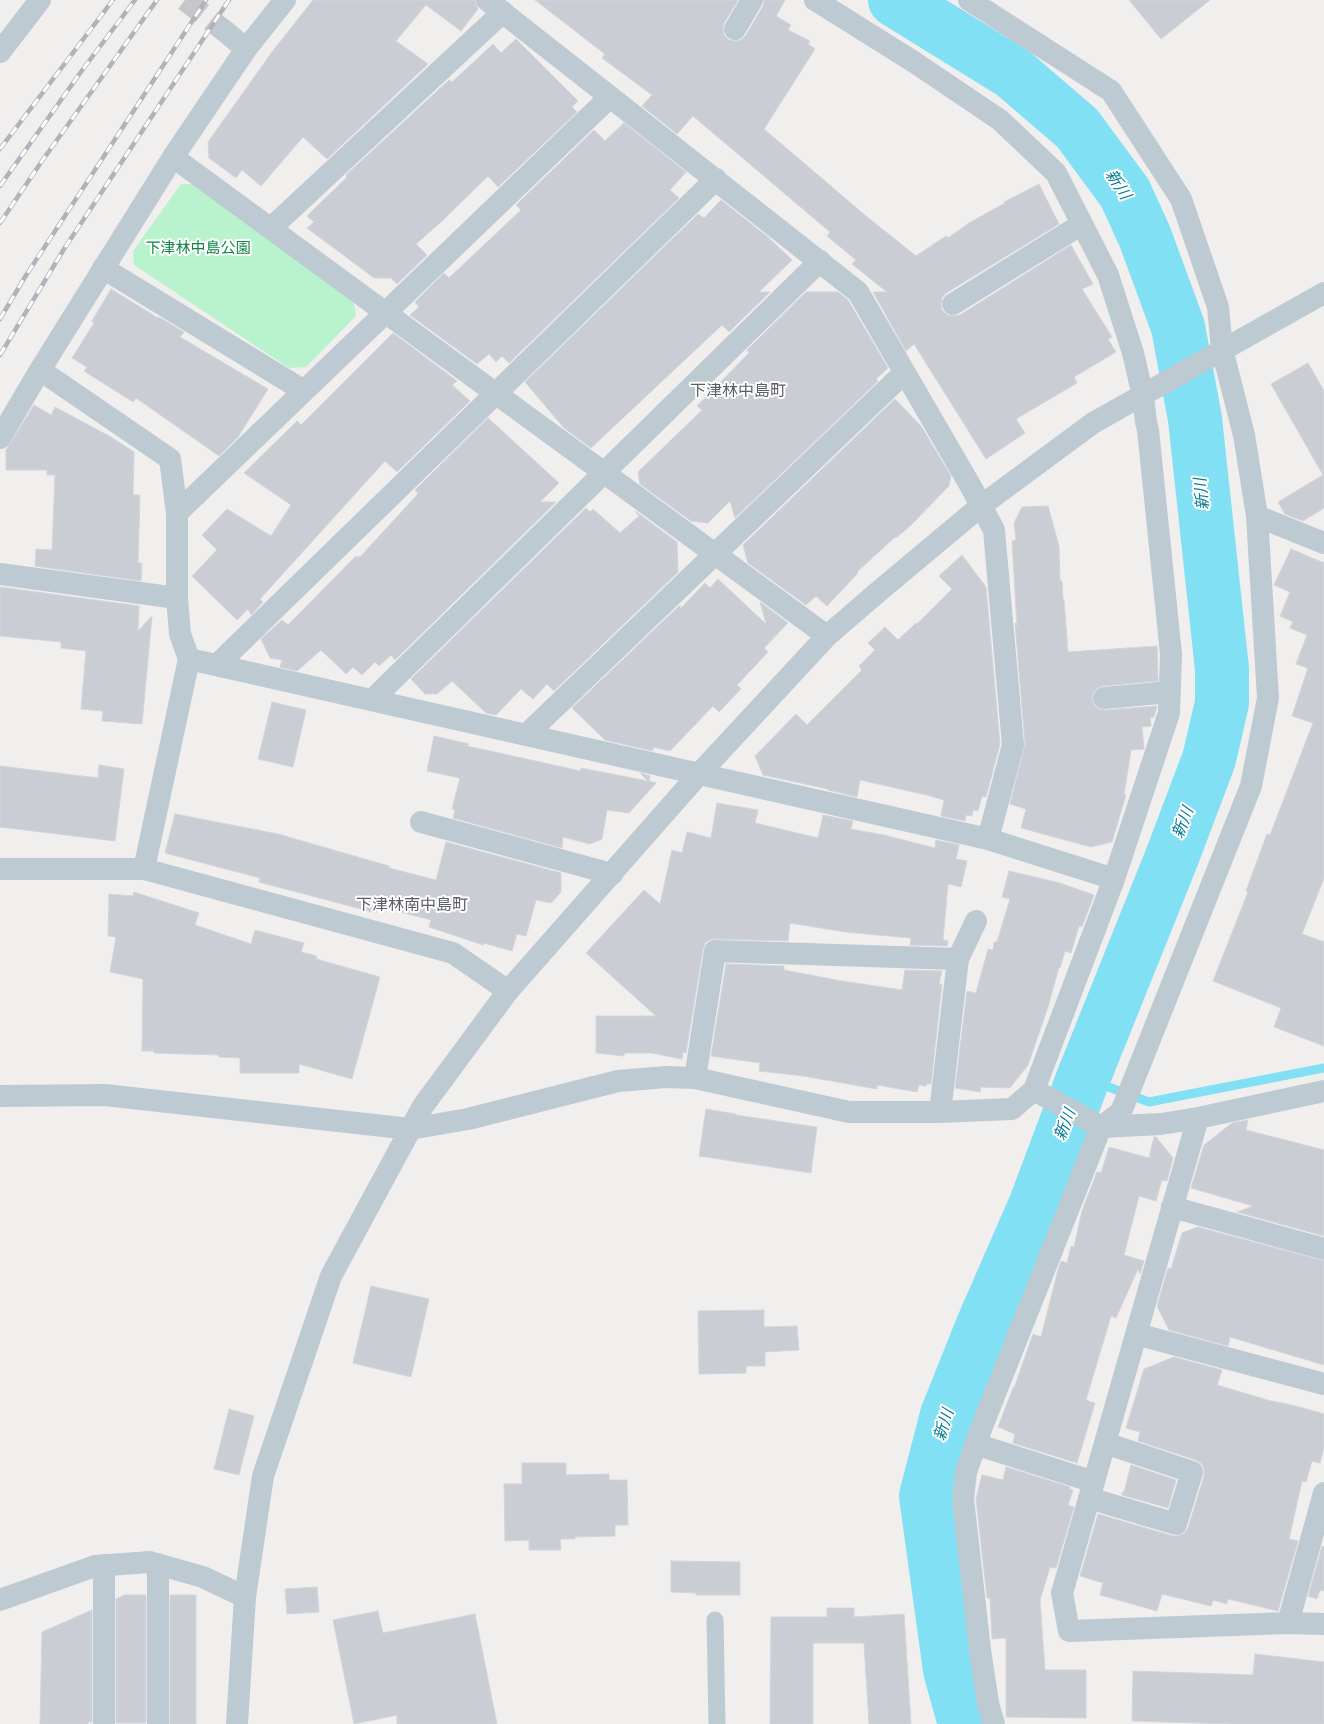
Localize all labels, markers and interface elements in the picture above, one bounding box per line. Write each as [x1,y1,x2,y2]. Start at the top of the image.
water label: 新川 [1100,166,1134,204]
park label: 下津林中島公園 [146,240,250,258]
district label: 下津林中島町 [690,382,786,402]
water label: 新川 [1192,477,1214,511]
water label: 新川 [1169,805,1199,841]
district label: 下津林南中島町 [356,896,468,916]
water label: 新川 [1051,1107,1081,1143]
water label: 新川 [931,1407,959,1443]

